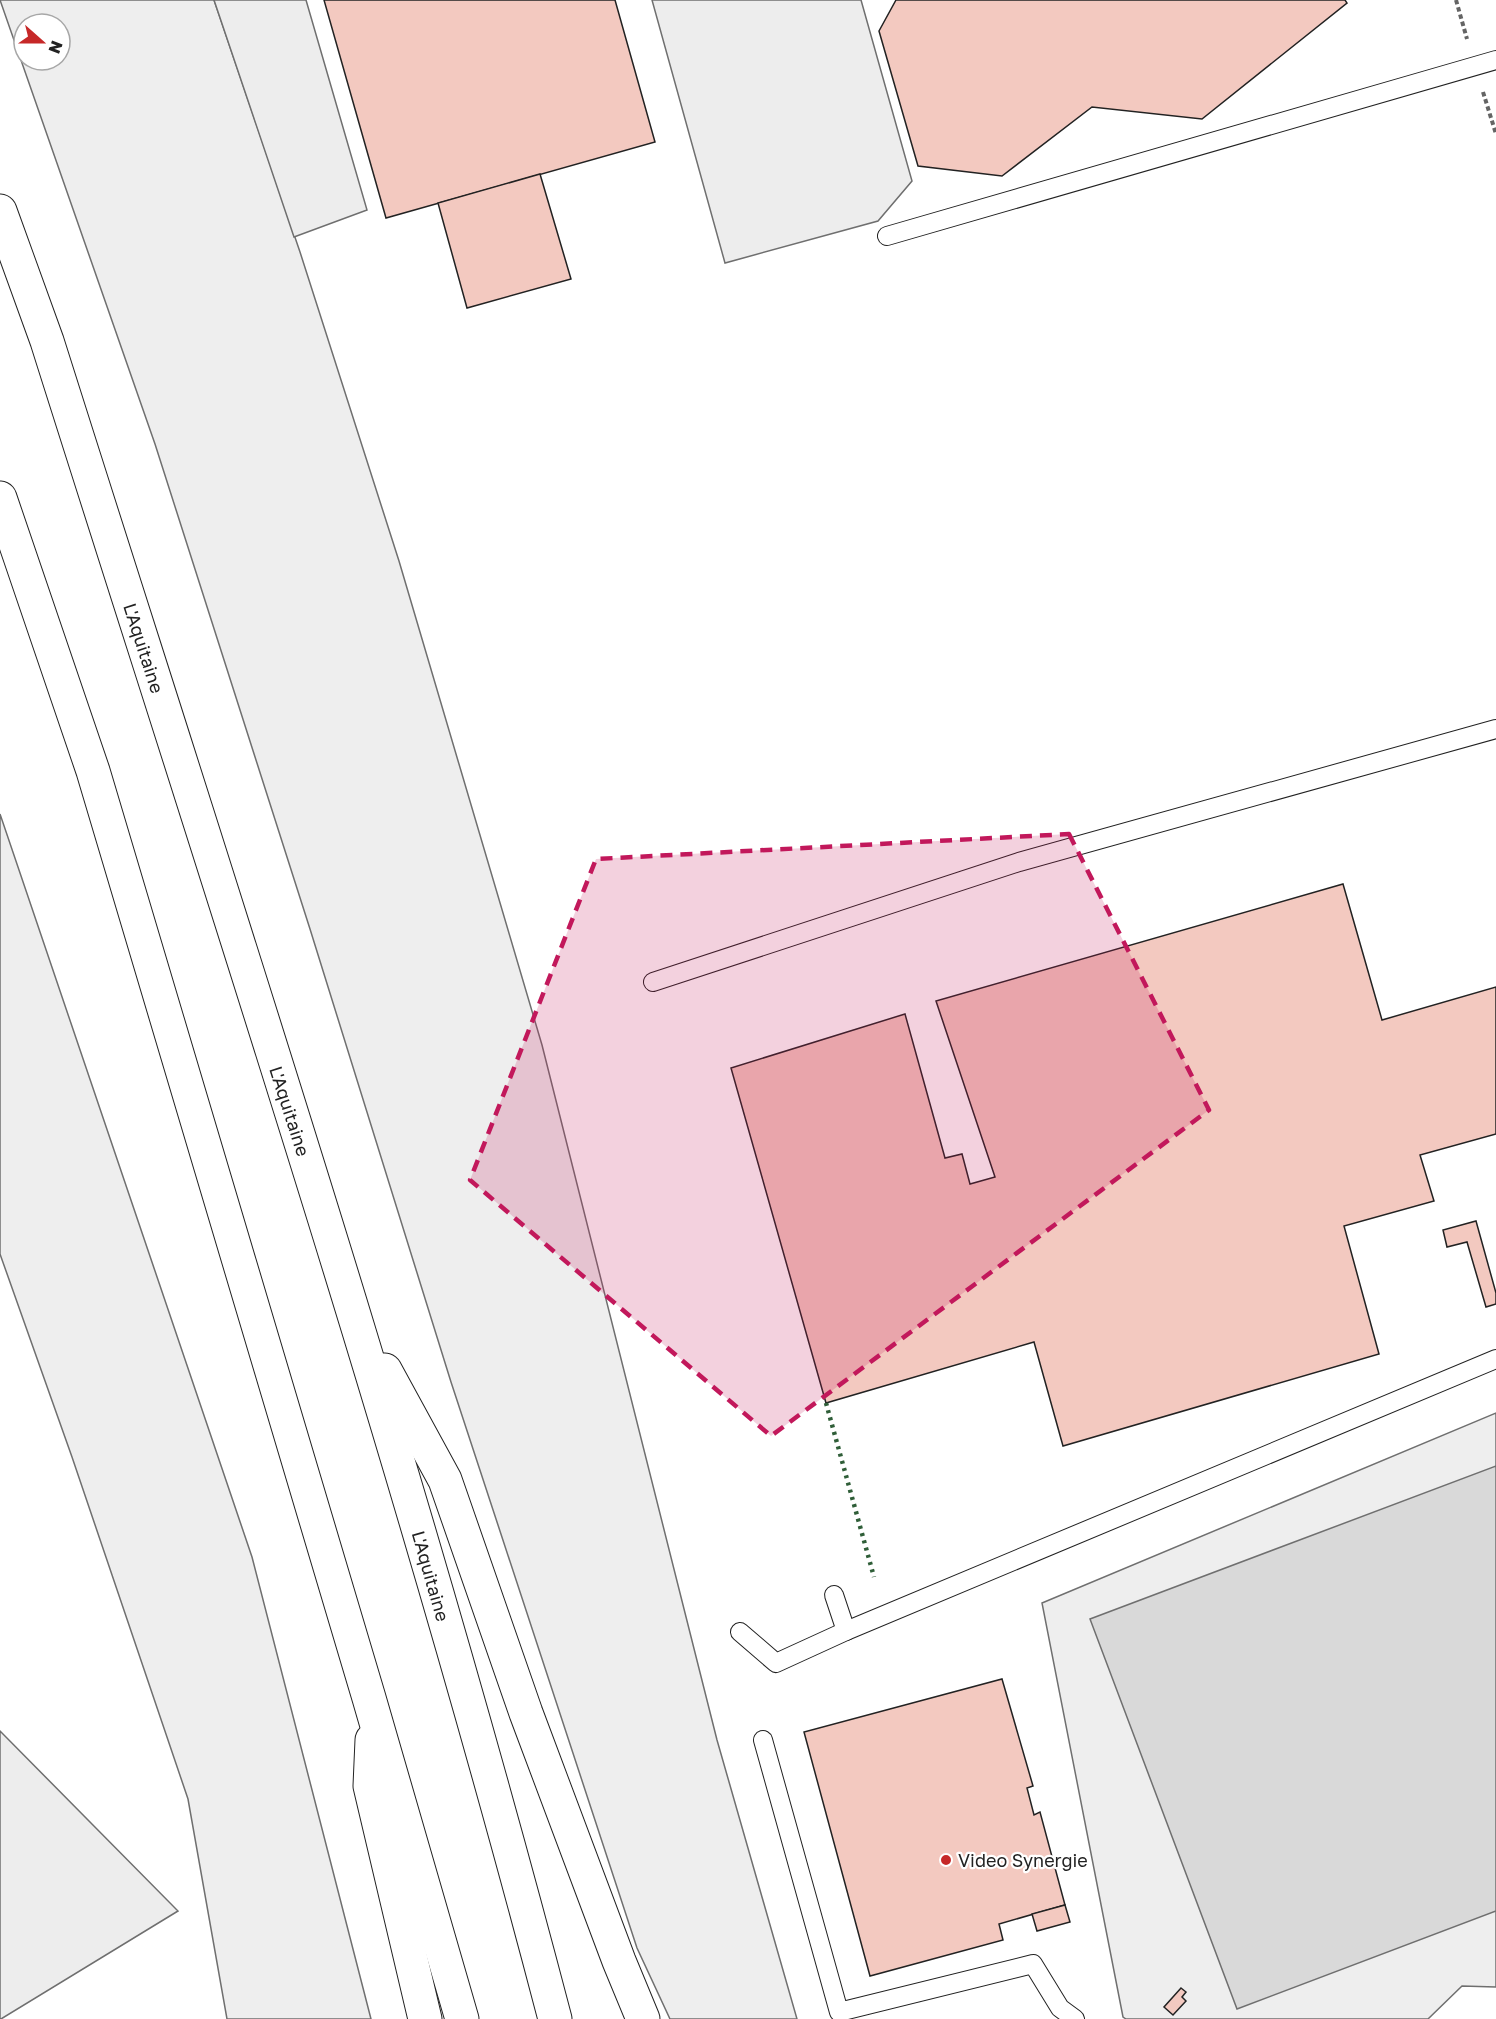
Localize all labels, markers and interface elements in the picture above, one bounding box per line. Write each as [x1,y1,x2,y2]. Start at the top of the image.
north arrow [12,12,72,72]
text: N [44,38,68,57]
street label: L'Aquitaine [119,600,169,696]
street label: L'Aquitaine [265,1063,315,1159]
street label: L'Aquitaine [408,1528,454,1624]
place label: Video Synergie [958,1849,1088,1871]
marker: Video Synergie [939,1853,953,1867]

